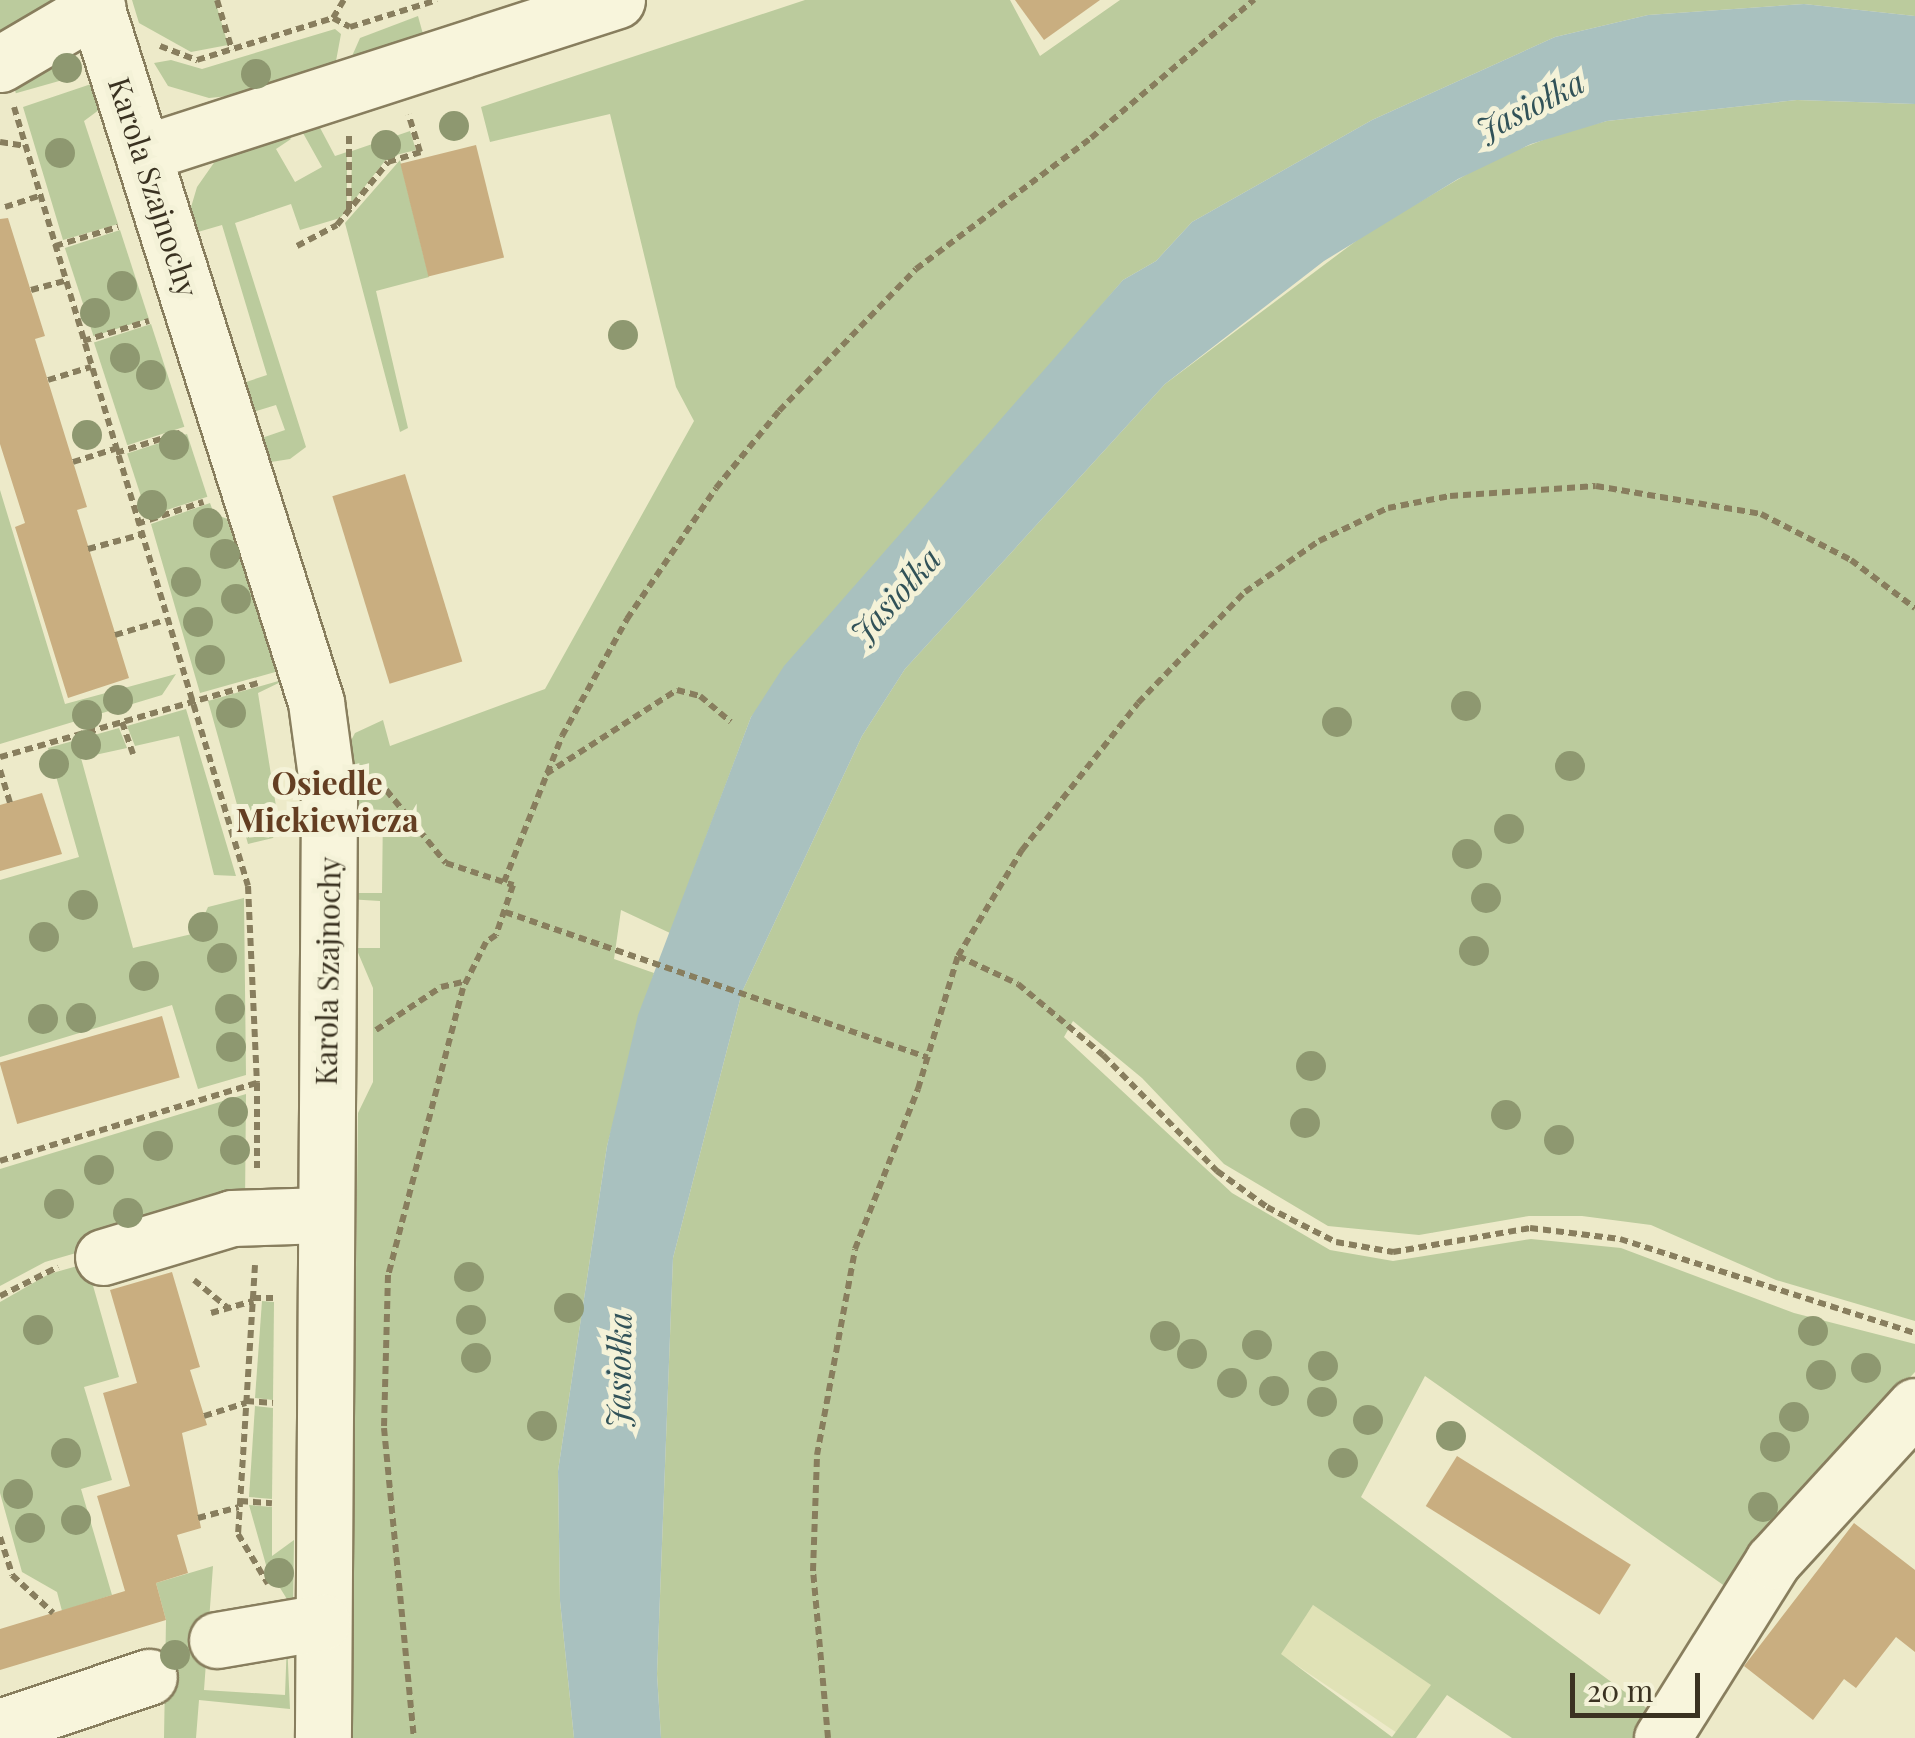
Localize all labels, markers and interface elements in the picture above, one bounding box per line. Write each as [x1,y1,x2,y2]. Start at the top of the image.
water label: Jasiołka [1470,62,1590,148]
street label: Karola Szajnochy [101,72,207,302]
water label: Jasiołka [842,539,948,651]
district label: Osiedle Mickiewicza [235,764,419,839]
street label: Karola Szajnochy [307,856,347,1086]
water label: Jasiołka [598,1312,638,1428]
scale bar [1575,1653,1705,1715]
text: 20 m [1587,1670,1653,1710]

